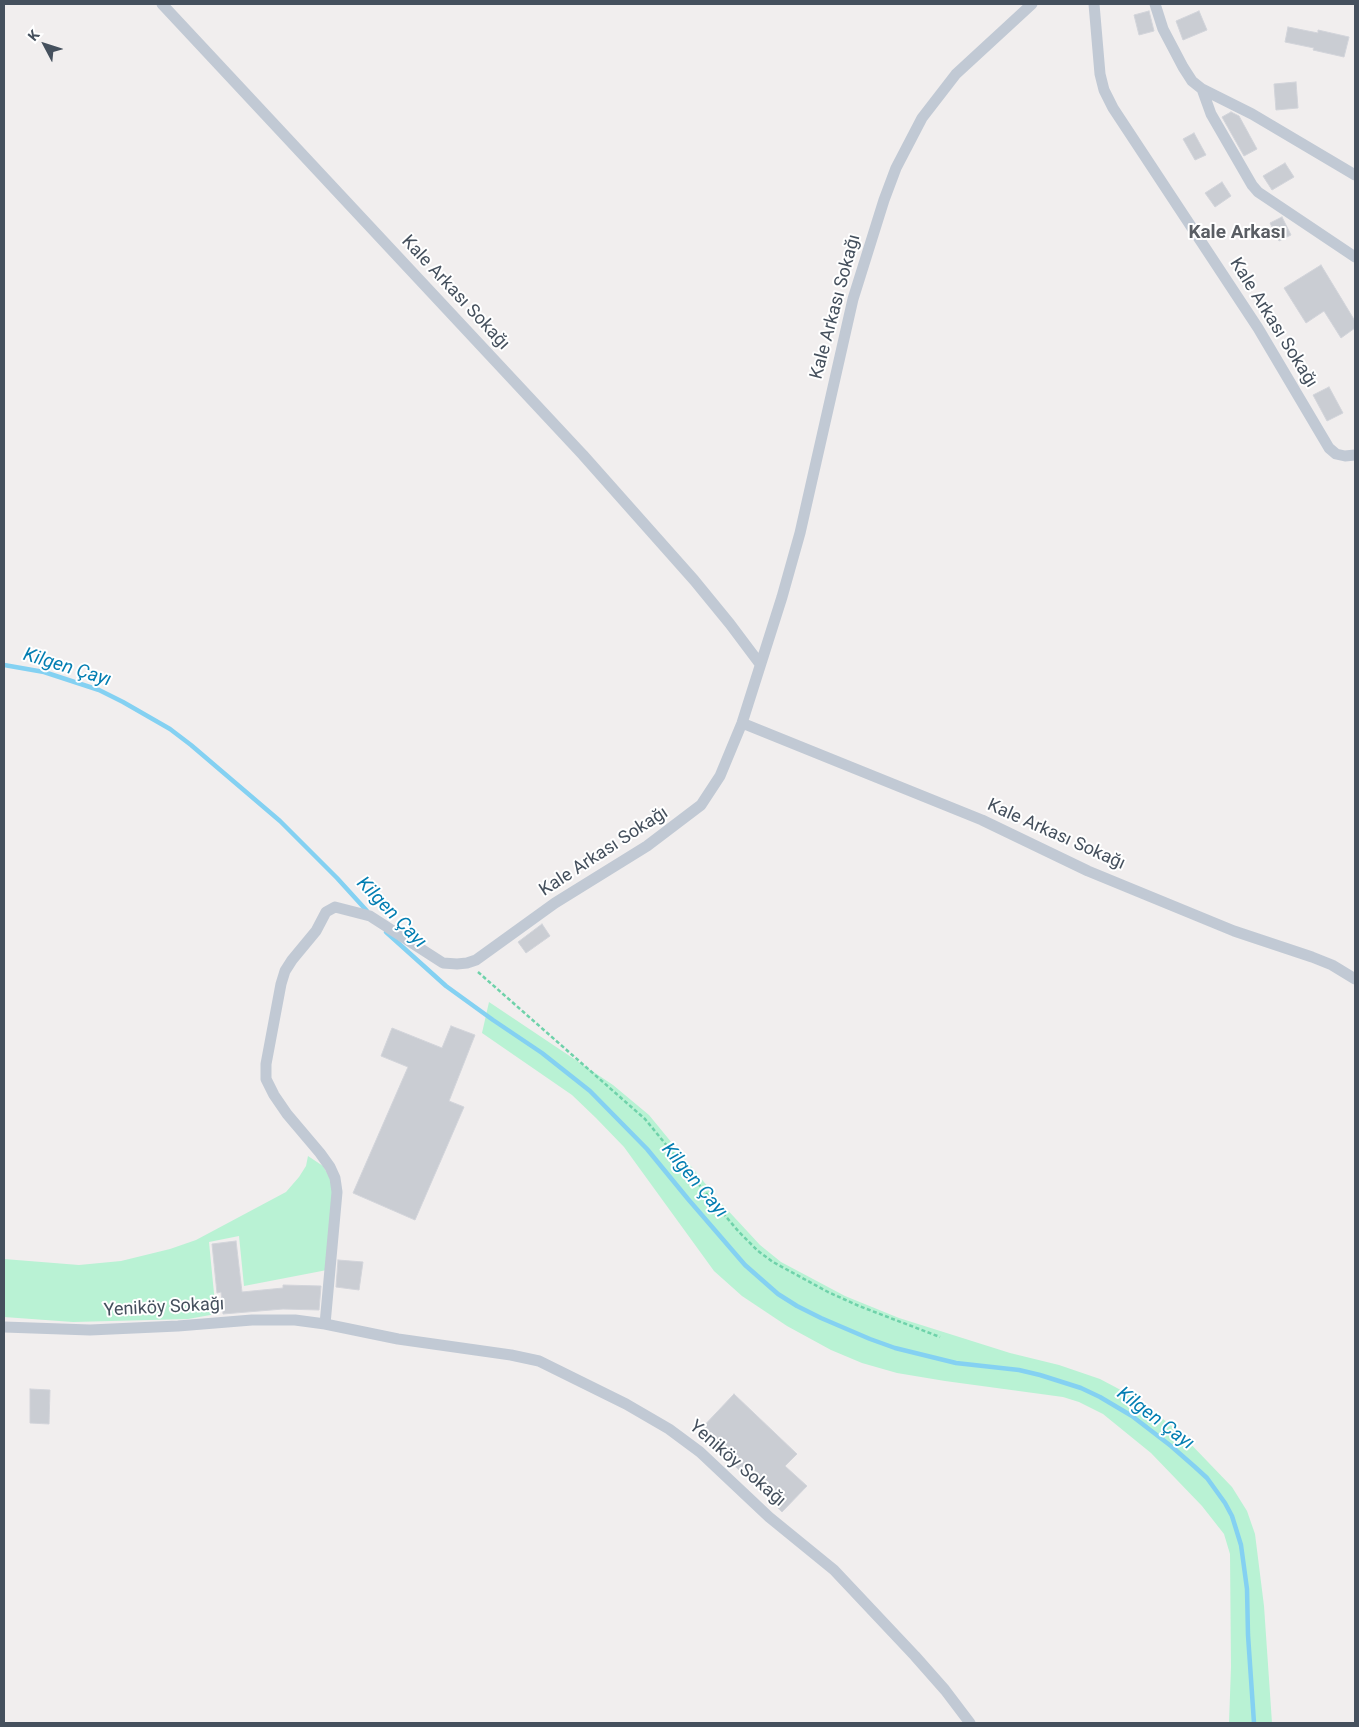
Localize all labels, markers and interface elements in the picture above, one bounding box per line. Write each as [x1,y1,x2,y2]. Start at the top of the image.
north arrow [20,20,70,70]
text: K [25,27,43,44]
district label: Kale Arkası [1188,222,1286,244]
street label: Kale Arkası Sokağı [396,231,514,355]
street label: Kale Arkası Sokağı [806,232,866,382]
street label: Kale Arkası Sokağı [1224,254,1322,392]
water label: Kilgen Çayı [20,644,114,692]
street label: Kale Arkası Sokağı [984,795,1128,875]
street label: Kale Arkası Sokağı [536,802,672,902]
water label: Kilgen Çayı [351,872,431,954]
water label: Kilgen Çayı [656,1139,732,1223]
street label: Yeniköy Sokağı [103,1294,225,1322]
water label: Kilgen Çayı [1112,1383,1198,1455]
street label: Yeniköy Sokağı [684,1416,790,1512]

